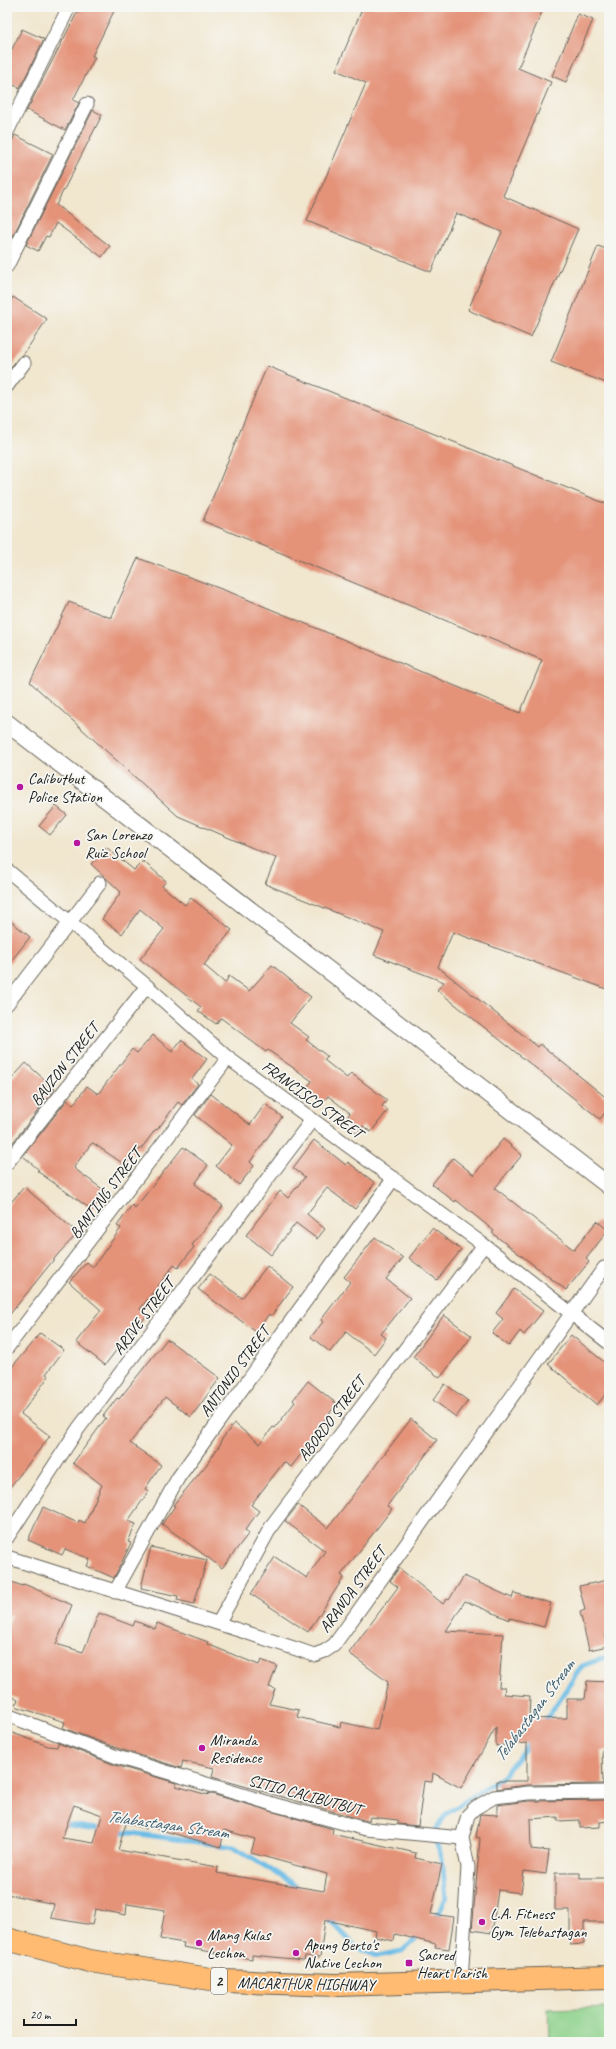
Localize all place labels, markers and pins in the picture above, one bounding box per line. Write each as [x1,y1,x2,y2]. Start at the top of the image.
place label: Calibutbut Police Station [28,769,103,807]
marker: Calibutbut Police Station [15,782,25,792]
place label: San Lorenzo Ruiz School [85,825,153,863]
marker: San Lorenzo Ruiz School [72,838,82,848]
place label: Miranda Residence [210,1730,263,1768]
marker: Miranda Residence [197,1743,207,1753]
place label: L.A. Fitness Gym Telebastagan [490,1904,587,1942]
marker: L.A. Fitness Gym Telebastagan [477,1917,487,1927]
place label: Mang Kulas Lechon [207,1925,272,1963]
place label: Apung Berto's Native Lechon [304,1935,382,1973]
marker: Mang Kulas Lechon [194,1938,204,1948]
place label: Sacred Heart Parish [417,1945,488,1983]
marker: Apung Berto's Native Lechon [291,1948,301,1958]
marker: Sacred Heart Parish [404,1958,414,1968]

